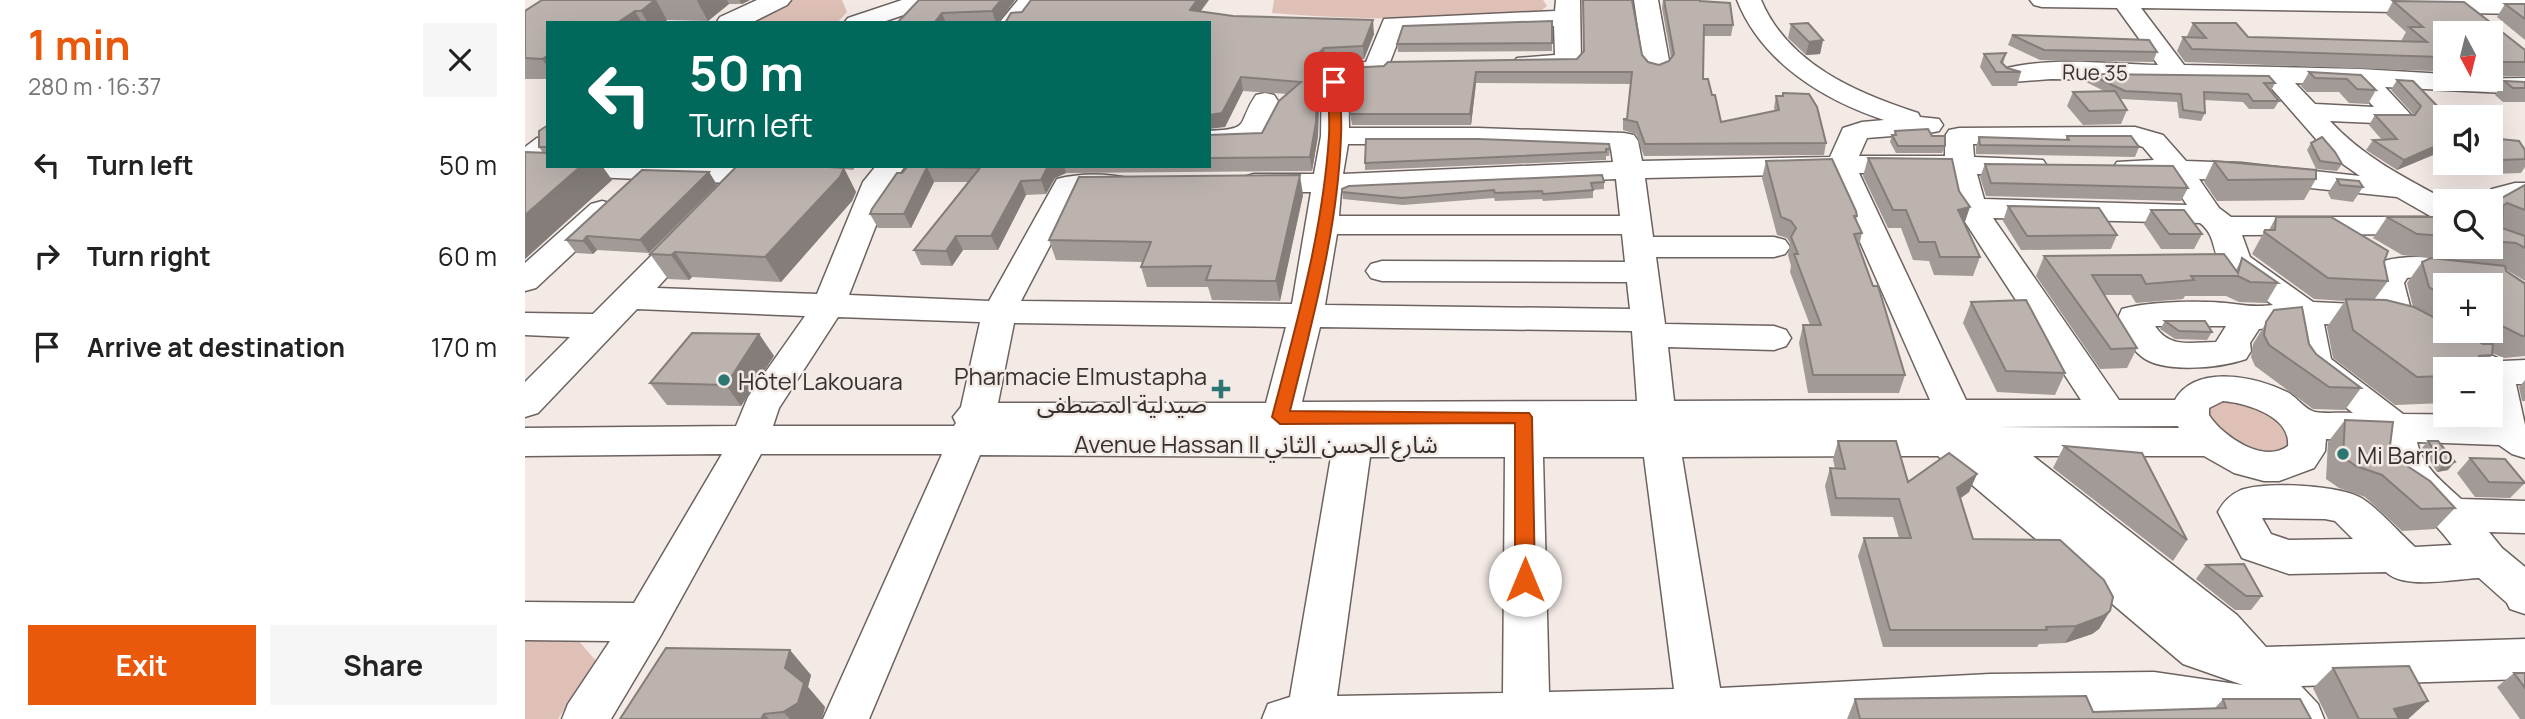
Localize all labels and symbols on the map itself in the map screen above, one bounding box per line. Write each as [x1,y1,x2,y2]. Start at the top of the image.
north arrow [2433,21,2503,91]
pin [1304,52,1364,112]
street label: Rue 35 [2062,57,2128,87]
place label: Pharmacie Elmustapha صيدلية المصطفى [954,359,1207,420]
place label: Hôtel Lakouara [738,364,903,397]
marker: Hôtel Lakouara [716,372,732,388]
marker: Pharmacie Elmustapha صيدلية المصطفى [1213,381,1229,397]
street label: Avenue Hassan II شارع الحسن الثاني [1074,427,1438,463]
place label: Mi Barrio [2357,438,2453,471]
marker: Mi Barrio [2335,446,2351,462]
position arrow [1488,543,1562,617]

